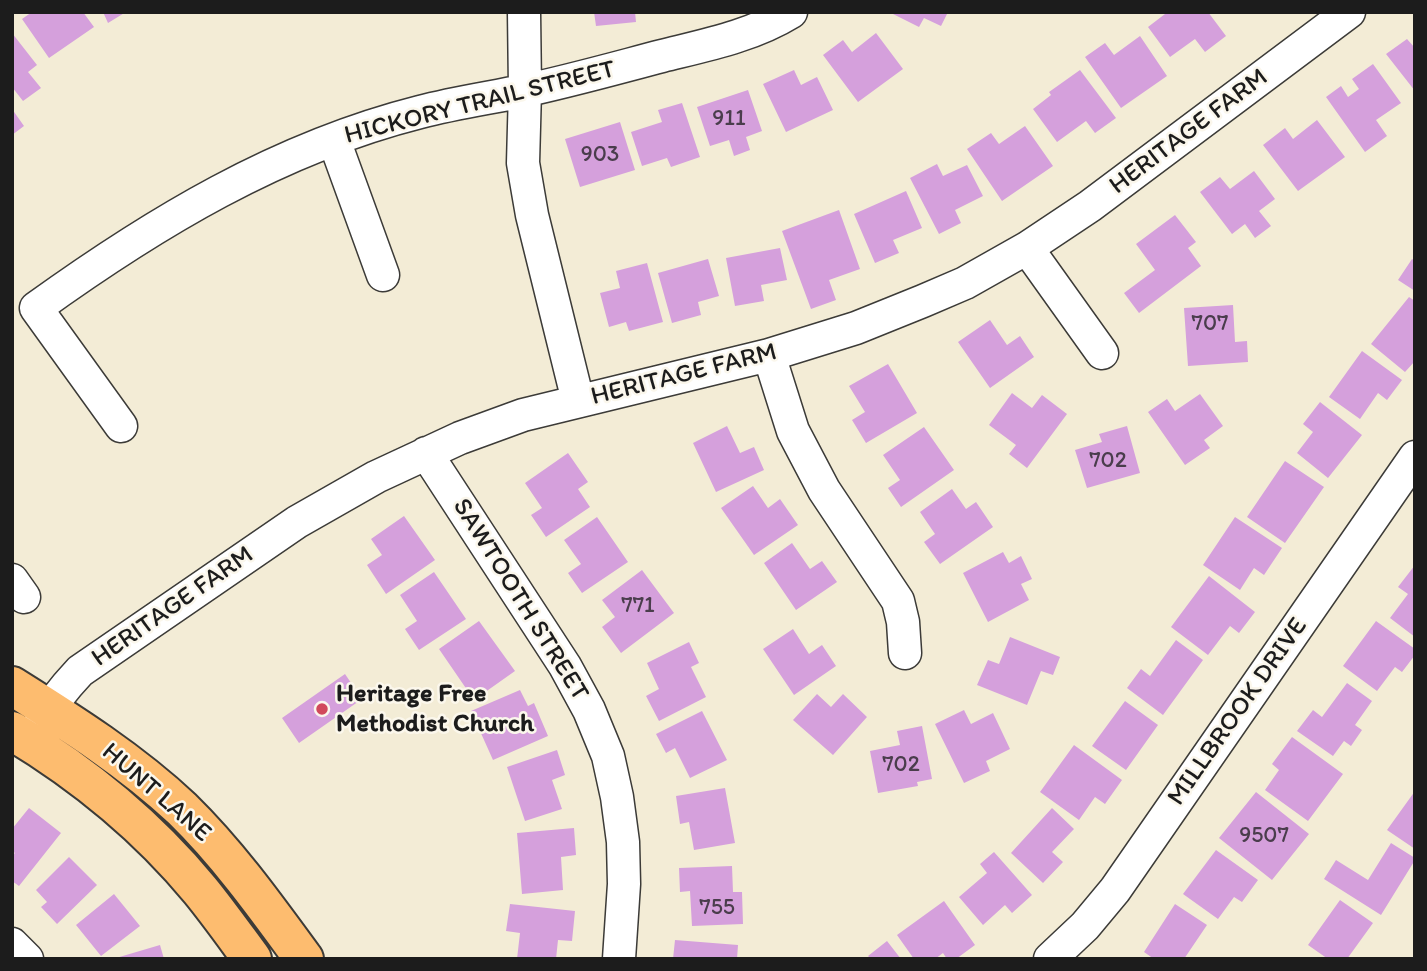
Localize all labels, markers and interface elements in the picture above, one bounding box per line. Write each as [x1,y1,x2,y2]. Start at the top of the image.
street label: HICKORY TRAIL STREET [341,54,619,152]
street label: HERITAGE FARM [1104,62,1274,202]
house number: 911 [712,105,746,133]
house number: 903 [581,141,619,169]
house number: 707 [1192,310,1228,338]
street label: HERITAGE FARM [588,337,780,413]
house number: 702 [1089,447,1127,475]
street label: SAWTOOTH STREET [445,493,595,707]
street label: HERITAGE FARM [86,540,260,674]
house number: 771 [621,592,655,620]
street label: MILLBROOK DRIVE [1161,612,1315,812]
place label: Heritage Free Methodist Church [336,678,534,740]
marker: Heritage Free Methodist Church [314,701,330,717]
street label: HUNT LANE [95,737,217,849]
house number: 702 [882,751,920,779]
house number: 9507 [1239,822,1289,850]
house number: 755 [699,894,735,922]

